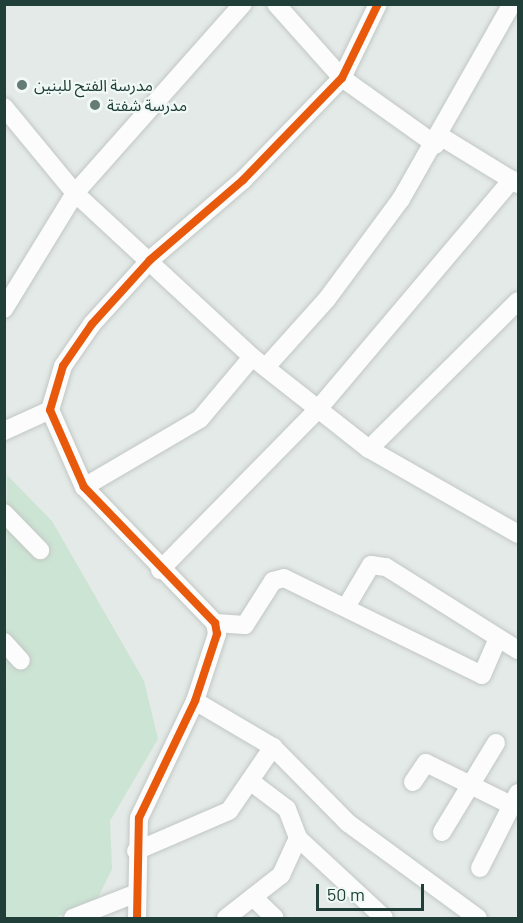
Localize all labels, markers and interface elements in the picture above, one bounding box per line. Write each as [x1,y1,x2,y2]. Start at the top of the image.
place label: مدرسة الفتح للبنين [34,75,153,95]
marker: مدرسة الفتح للبنين [15,78,29,92]
place label: مدرسة شفتة [107,95,187,115]
marker: مدرسة شفتة [88,98,102,112]
scale bar [319,872,427,910]
text: 50 m [327,883,365,905]

